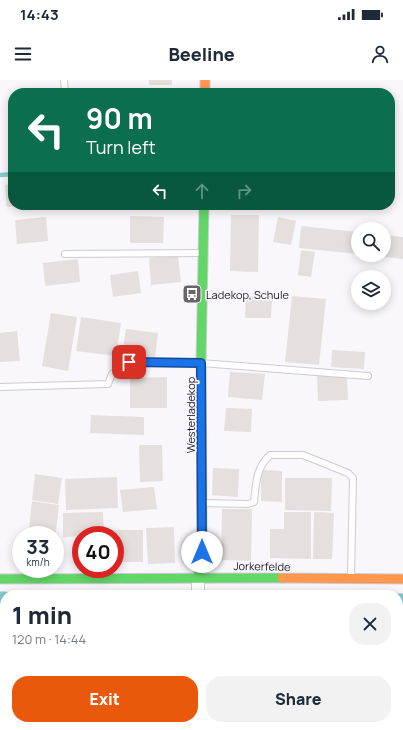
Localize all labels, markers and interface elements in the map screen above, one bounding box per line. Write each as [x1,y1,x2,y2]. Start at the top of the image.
text: 14:43 [20,4,59,25]
text: Beeline [168,42,235,66]
icon: menu [12,43,34,65]
icon: person [369,43,391,65]
text: 90 m [86,99,153,137]
icon: left [20,104,72,156]
text: Turn left [86,135,156,159]
icon: left [149,180,171,202]
icon: ahead [191,180,213,202]
icon: right [233,180,255,202]
map controls [351,222,391,310]
button: search [351,222,391,262]
button: layers [351,270,391,310]
bus stop icon: Ladekop, Schule [181,283,203,305]
place label: Ladekop, Schule [206,287,289,302]
pin [112,345,146,379]
icon: arrive [118,351,140,373]
street label: Westerladekop [183,376,198,453]
speed limit sign: 40 [72,526,124,578]
position arrow [181,531,223,573]
text: 33 [26,533,50,560]
text: km/h [26,555,50,569]
street label: Jorkerfelde [233,558,291,574]
text: 1 min [12,598,72,631]
button: close [349,603,391,645]
text: 120 m · 14:44 [12,630,86,648]
button: Exit [12,676,198,722]
button: Share [206,676,391,722]

